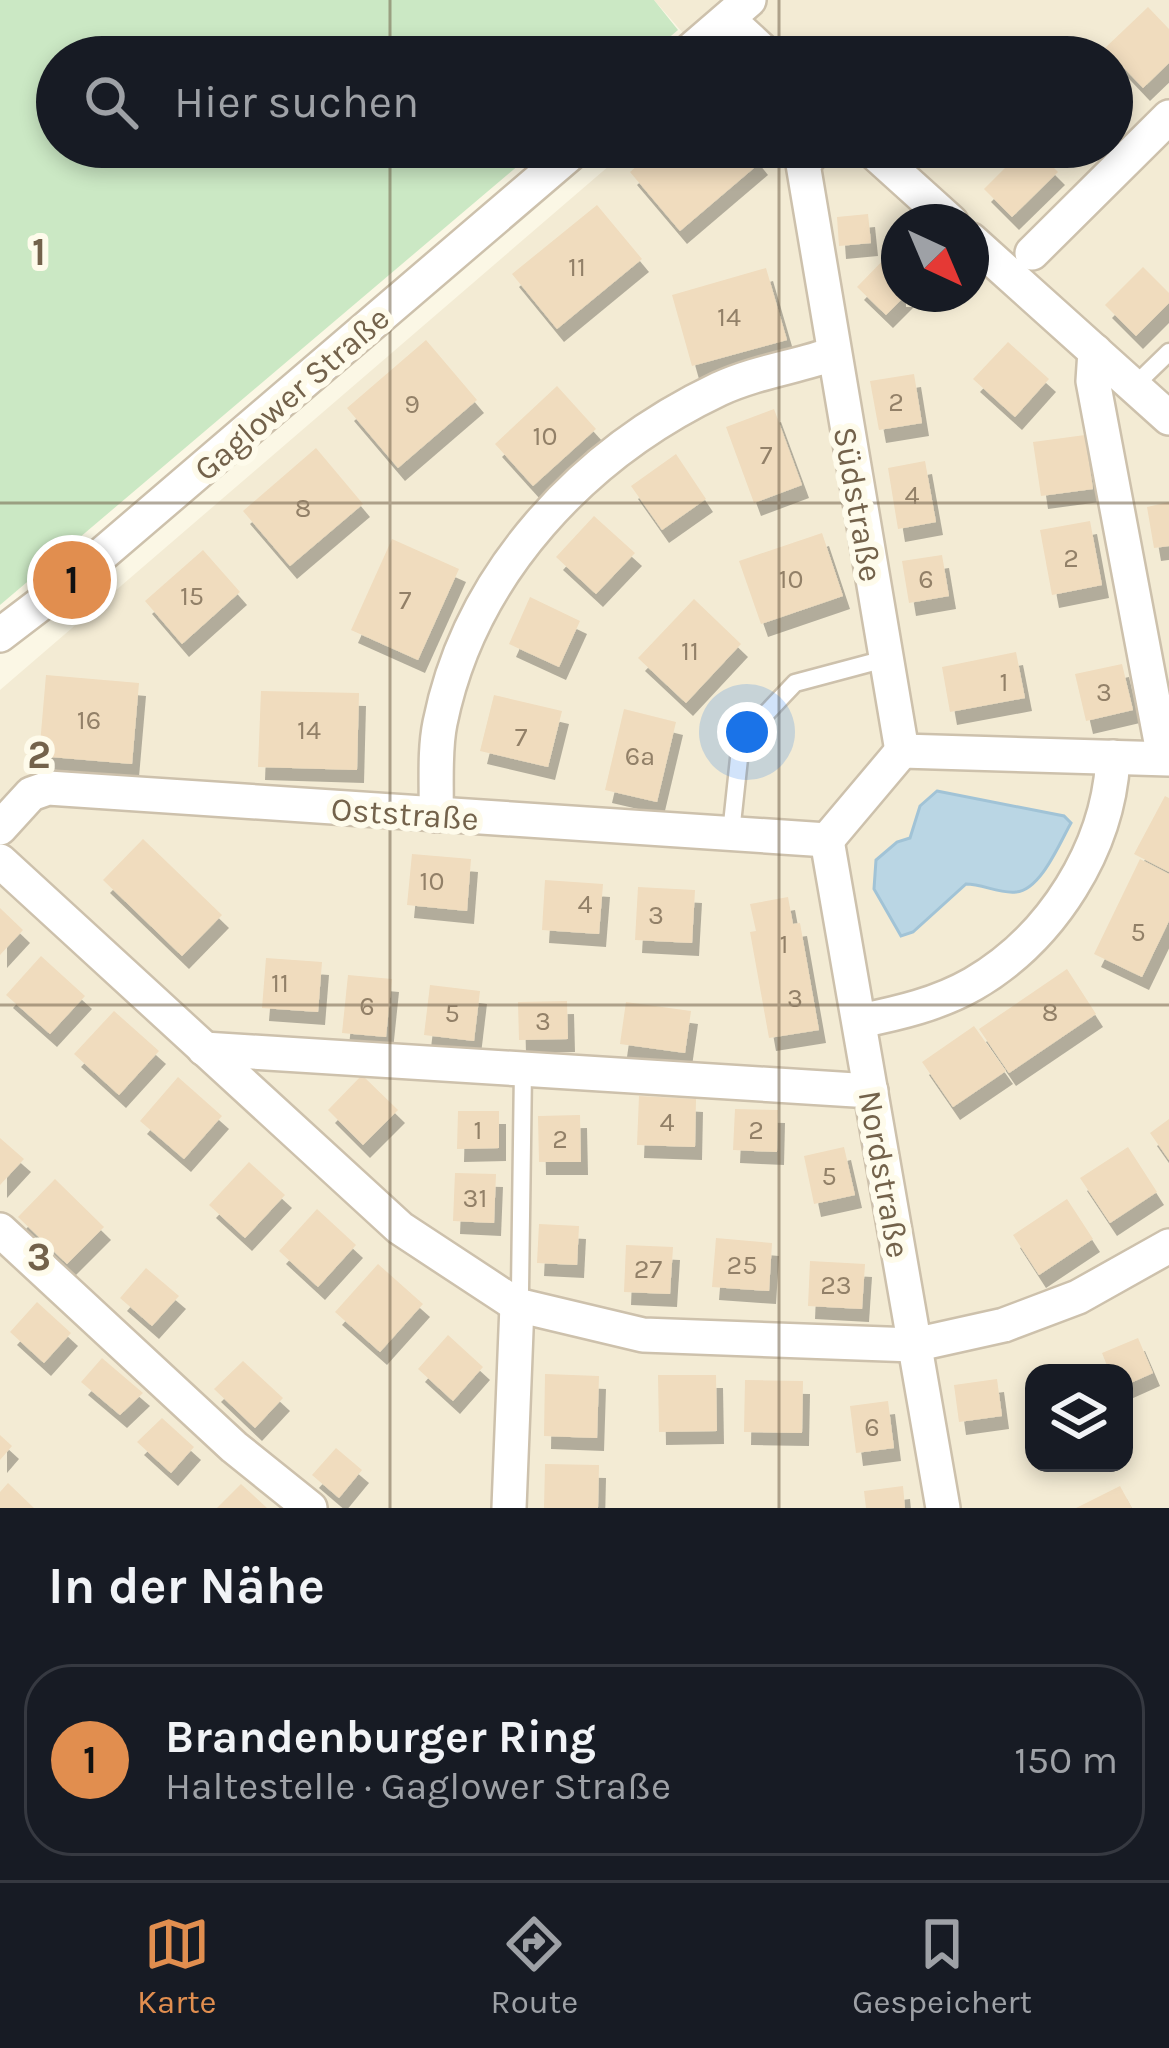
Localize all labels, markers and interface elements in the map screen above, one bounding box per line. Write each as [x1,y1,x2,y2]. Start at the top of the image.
search box [36,36,1133,168]
icon: search [78,69,144,135]
text: Hier suchen [174,76,419,128]
north arrow [881,204,989,312]
text: 1 [32,229,46,275]
house number: 11 [568,251,586,283]
street label: Gaglower Straße [187,299,397,489]
house number: 14 [717,301,741,333]
house number: 2 [888,386,904,418]
house number: 9 [404,388,420,420]
house number: 10 [533,420,557,452]
street label: Südstraße [826,424,890,585]
house number: 7 [760,439,773,471]
house number: 4 [904,479,920,511]
house number: 8 [295,492,311,524]
pin: 1 [33,535,111,625]
house number: 2 [1063,542,1079,574]
house number: 10 [779,563,803,595]
house number: 6 [918,563,934,595]
house number: 15 [180,580,204,612]
house number: 7 [399,584,412,616]
house number: 11 [681,635,699,667]
house number: 1 [1000,666,1008,698]
house number: 3 [1096,676,1112,708]
your location [717,702,777,762]
house number: 16 [77,704,101,736]
house number: 14 [297,714,321,746]
house number: 7 [515,721,528,753]
text: 2 [27,732,51,778]
house number: 6a [625,740,655,772]
street label: Oststraße [330,790,480,838]
house number: 10 [420,865,444,897]
house number: 4 [577,888,593,920]
house number: 3 [648,899,664,931]
house number: 5 [1130,916,1146,948]
house number: 1 [780,928,788,960]
house number: 11 [271,967,289,999]
house number: 3 [787,982,803,1014]
house number: 6 [359,990,375,1022]
house number: 8 [1042,996,1058,1028]
house number: 5 [444,997,460,1029]
house number: 3 [535,1005,551,1037]
street label: Nordstraße [851,1088,917,1261]
house number: 4 [659,1106,675,1138]
house number: 1 [474,1114,482,1146]
house number: 2 [748,1114,764,1146]
house number: 2 [552,1123,568,1155]
house number: 5 [821,1160,837,1192]
house number: 31 [463,1182,487,1214]
text: 3 [27,1234,51,1280]
house number: 25 [727,1249,757,1281]
house number: 27 [634,1253,662,1285]
house number: 23 [820,1269,852,1301]
map controls [1025,1364,1133,1472]
button: layers [1025,1364,1133,1472]
house number: 6 [864,1411,880,1443]
text: In der Nähe [48,1556,325,1616]
text: Brandenburger Ring [165,1711,596,1763]
text: 1 [83,1737,97,1783]
text: 150 m [1014,1737,1118,1783]
text: Haltestelle · Gaglower Straße [165,1763,671,1809]
tab: Karte [137,1911,217,2021]
tab: Route [491,1911,578,2021]
tab: Gespeichert [852,1911,1032,2021]

